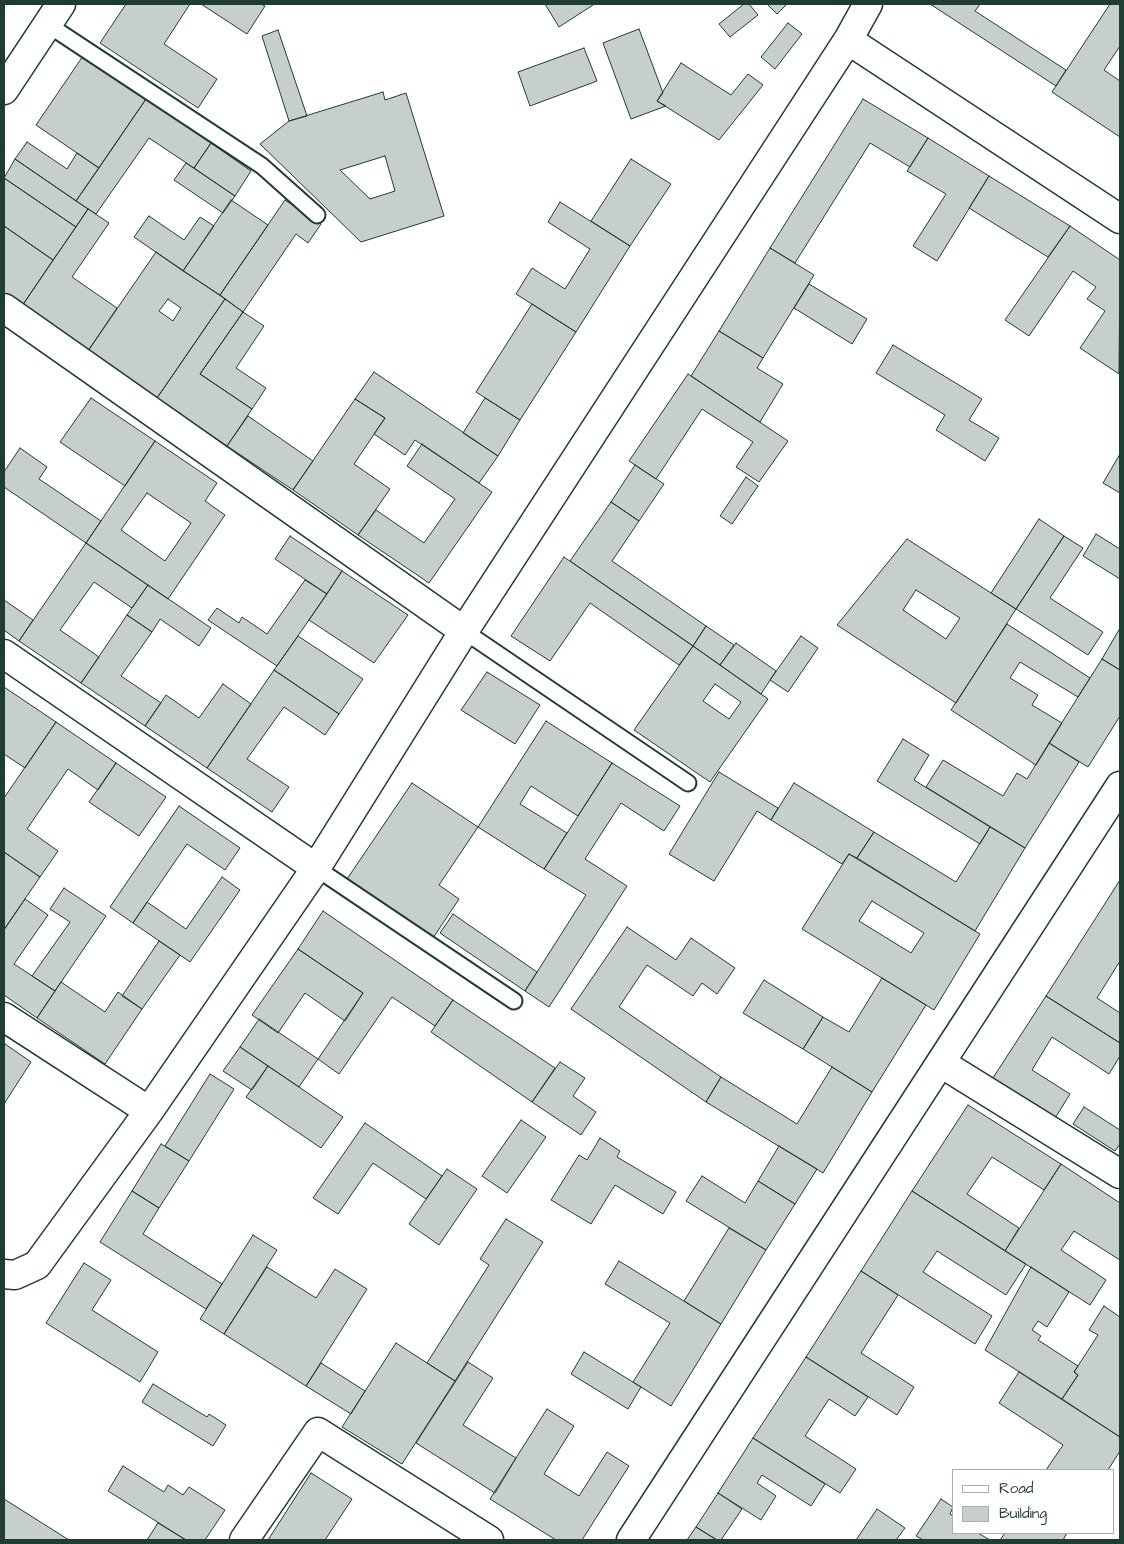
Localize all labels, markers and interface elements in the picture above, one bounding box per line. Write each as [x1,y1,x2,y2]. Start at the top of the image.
legend [952,1469,1114,1534]
text: Road [999,1478,1033,1499]
text: Building [999,1503,1047,1524]

